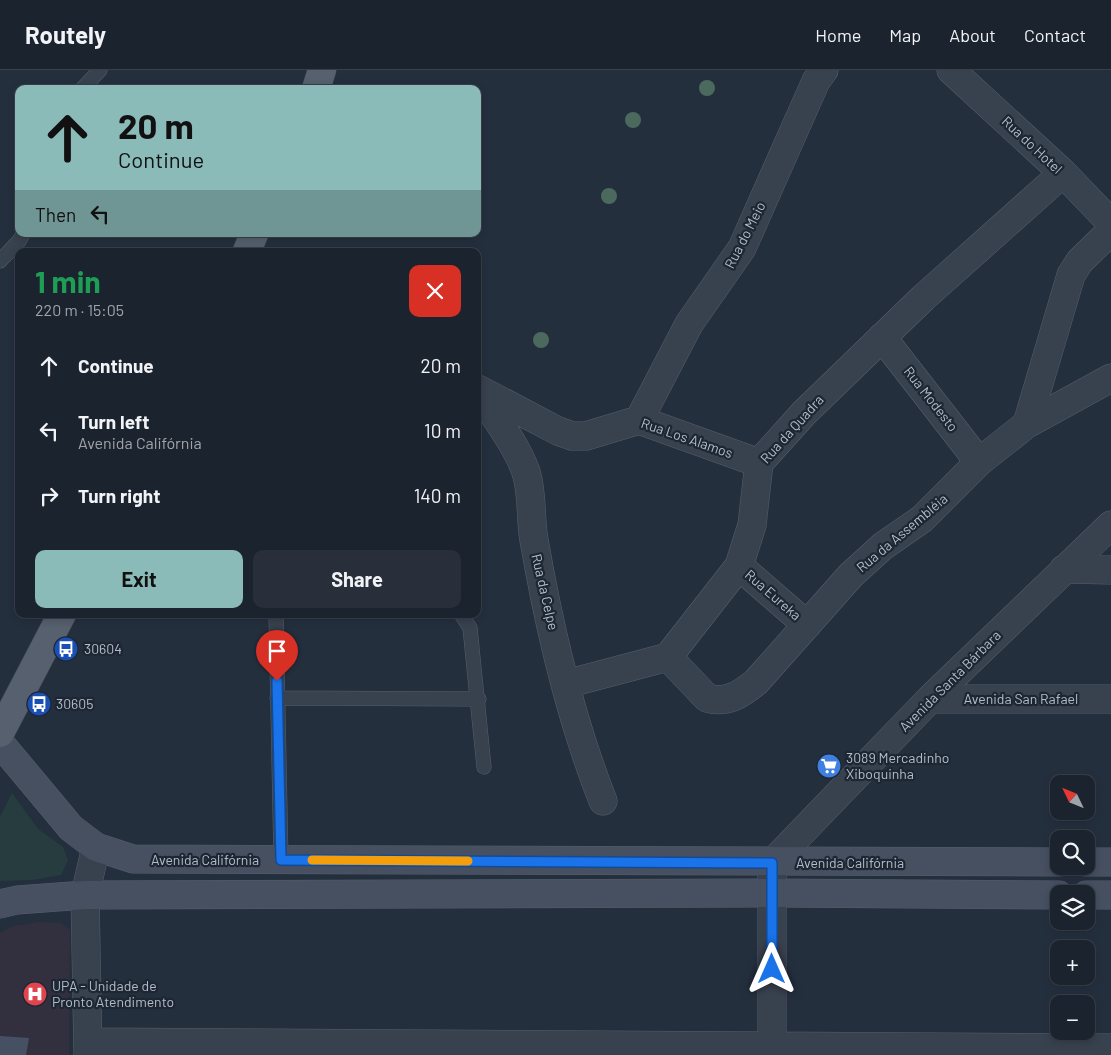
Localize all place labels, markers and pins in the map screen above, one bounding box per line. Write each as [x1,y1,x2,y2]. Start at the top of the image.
pin [256,630,298,681]
bus stop icon: 30604 [53,636,79,662]
place label: 30604 [84,640,122,657]
bus stop icon: 30605 [26,691,52,717]
place label: 30605 [56,695,93,712]
place label: 3089 Mercadinho Xiboquinha [846,749,949,782]
supermarket icon: 3089 Mercadinho Xiboquinha [816,753,842,779]
place label: UPA - Unidade de Pronto Atendimento [52,977,174,1010]
hospital icon: UPA - Unidade de Pronto Atendimento [22,981,48,1007]

